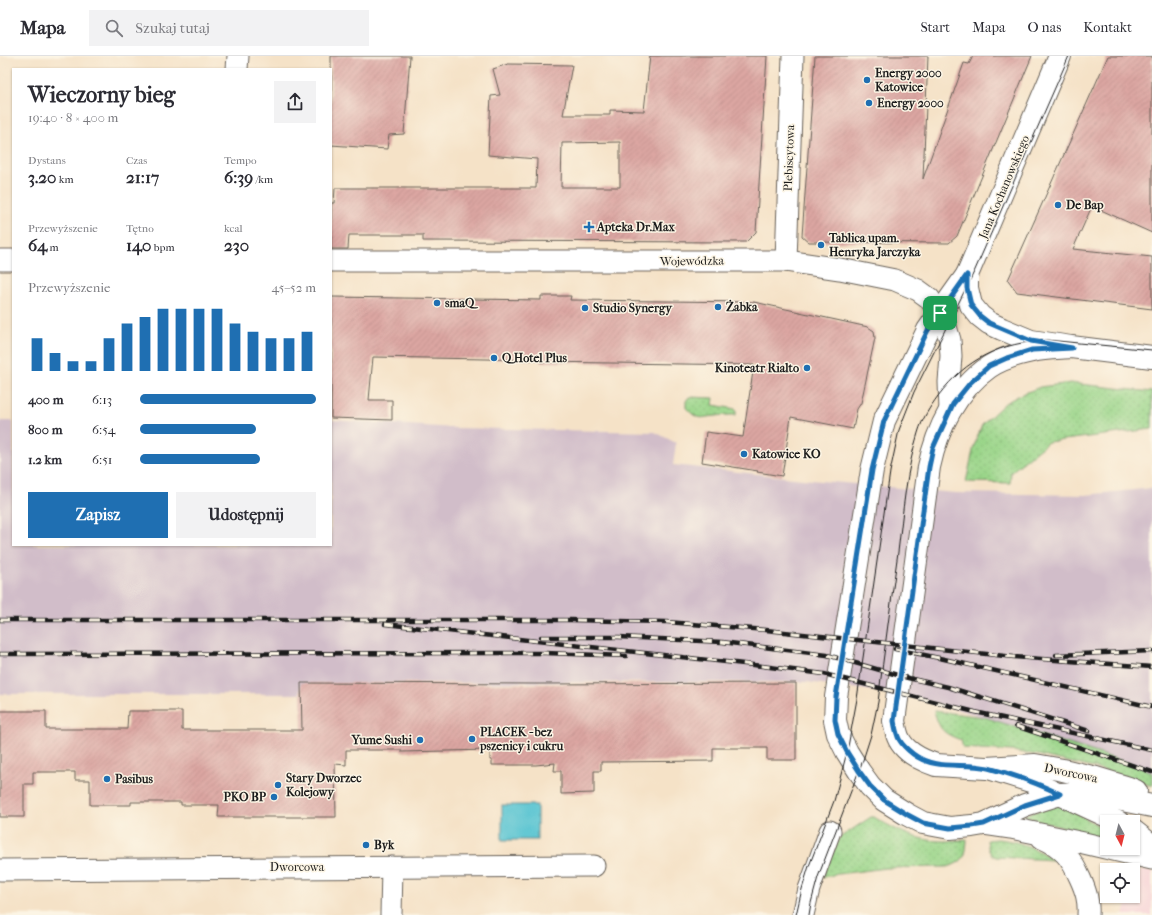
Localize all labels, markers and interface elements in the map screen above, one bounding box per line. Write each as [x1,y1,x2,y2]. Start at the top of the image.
search box [89,10,369,46]
text: Mapa [20,17,65,39]
icon: search [103,17,125,39]
text: Szukaj tutaj [135,19,210,37]
text: Start [920,19,950,36]
text: Mapa [972,19,1005,36]
text: O nas [1027,19,1061,36]
text: Kontakt [1083,19,1132,36]
place label: Energy 2000 Katowice [875,66,942,94]
marker: Energy 2000 Katowice [862,75,872,85]
button: share [274,81,316,123]
text: Wieczorny bieg [28,82,175,108]
place label: Energy 2000 [877,96,944,111]
marker: Energy 2000 [864,98,874,108]
text: 19:40 · 8 × 400 m [28,110,118,125]
street label: Plebiscytowa [781,124,797,192]
street label: Jana Kochanowskiego [975,133,1032,242]
text: Dystans [28,154,66,167]
text: Czas [126,154,147,167]
text: Tempo [224,154,257,167]
text: 3.20 [28,167,56,187]
text: 21:17 [126,167,159,187]
text: 6:39 [224,167,253,187]
text: km [56,173,74,186]
text: /km [253,173,273,186]
place label: De Bap [1066,198,1104,213]
marker: De Bap [1053,200,1063,210]
place label: Apteka Dr.Max [596,220,675,235]
text: Przewyższenie [28,222,98,235]
text: Tętno [126,222,154,235]
text: kcal [224,222,243,235]
marker: Apteka Dr.Max [584,222,594,232]
place label: Tablica upam. Henryka Jarczyka [828,231,921,260]
text: 64 [28,235,47,255]
text: 140 [126,235,151,255]
text: 230 [224,235,249,255]
marker: Tablica upam. Henryka Jarczyka [816,240,826,250]
text: m [47,241,59,254]
text: bpm [151,241,175,254]
street label: Wojewódzka [659,253,725,269]
text: Przewyższenie [28,280,111,295]
text: 45–52 m [271,280,316,295]
place label: smaQ [445,296,479,310]
pin [923,296,957,330]
marker: smaQ [432,298,442,308]
place label: Żabka [726,299,758,314]
place label: Studio Synergy [593,301,673,316]
marker: Żabka [713,302,723,312]
icon: arrive [929,302,951,324]
marker: Studio Synergy [580,303,590,313]
place label: Q Hotel Plus [502,351,568,365]
marker: Q Hotel Plus [489,353,499,363]
place label: Kinoteatr Rialto [715,361,799,375]
marker: Kinoteatr Rialto [802,363,812,373]
text: 400 m [28,392,64,407]
text: 6:13 [92,392,112,407]
text: 800 m [28,422,62,437]
text: 6:54 [92,422,115,437]
place label: Katowice KO [752,447,821,461]
marker: Katowice KO [739,449,749,459]
text: 1.2 km [28,452,62,467]
text: 6:51 [92,452,112,467]
button: Zapisz [28,492,168,538]
button: Udostępnij [176,492,316,538]
place label: PLACEK - bez pszenicy i cukru [479,725,563,754]
place label: Yume Sushi [351,733,412,747]
marker: PLACEK - bez pszenicy i cukru [467,734,477,744]
marker: Yume Sushi [415,735,425,745]
street label: Dworcowa [1043,760,1099,786]
place label: Stary Dworzec Kolejowy [286,771,362,800]
place label: Pasibus [115,772,154,786]
marker: Pasibus [102,774,112,784]
marker: Stary Dworzec Kolejowy [273,780,283,790]
place label: PKO BP [224,790,267,804]
marker: PKO BP [269,792,279,802]
north arrow [1100,815,1140,855]
map controls [1100,815,1140,903]
place label: Byk [374,838,395,853]
marker: Byk [361,840,371,850]
street label: Dworcowa [270,860,325,874]
button: locate [1100,863,1140,903]

